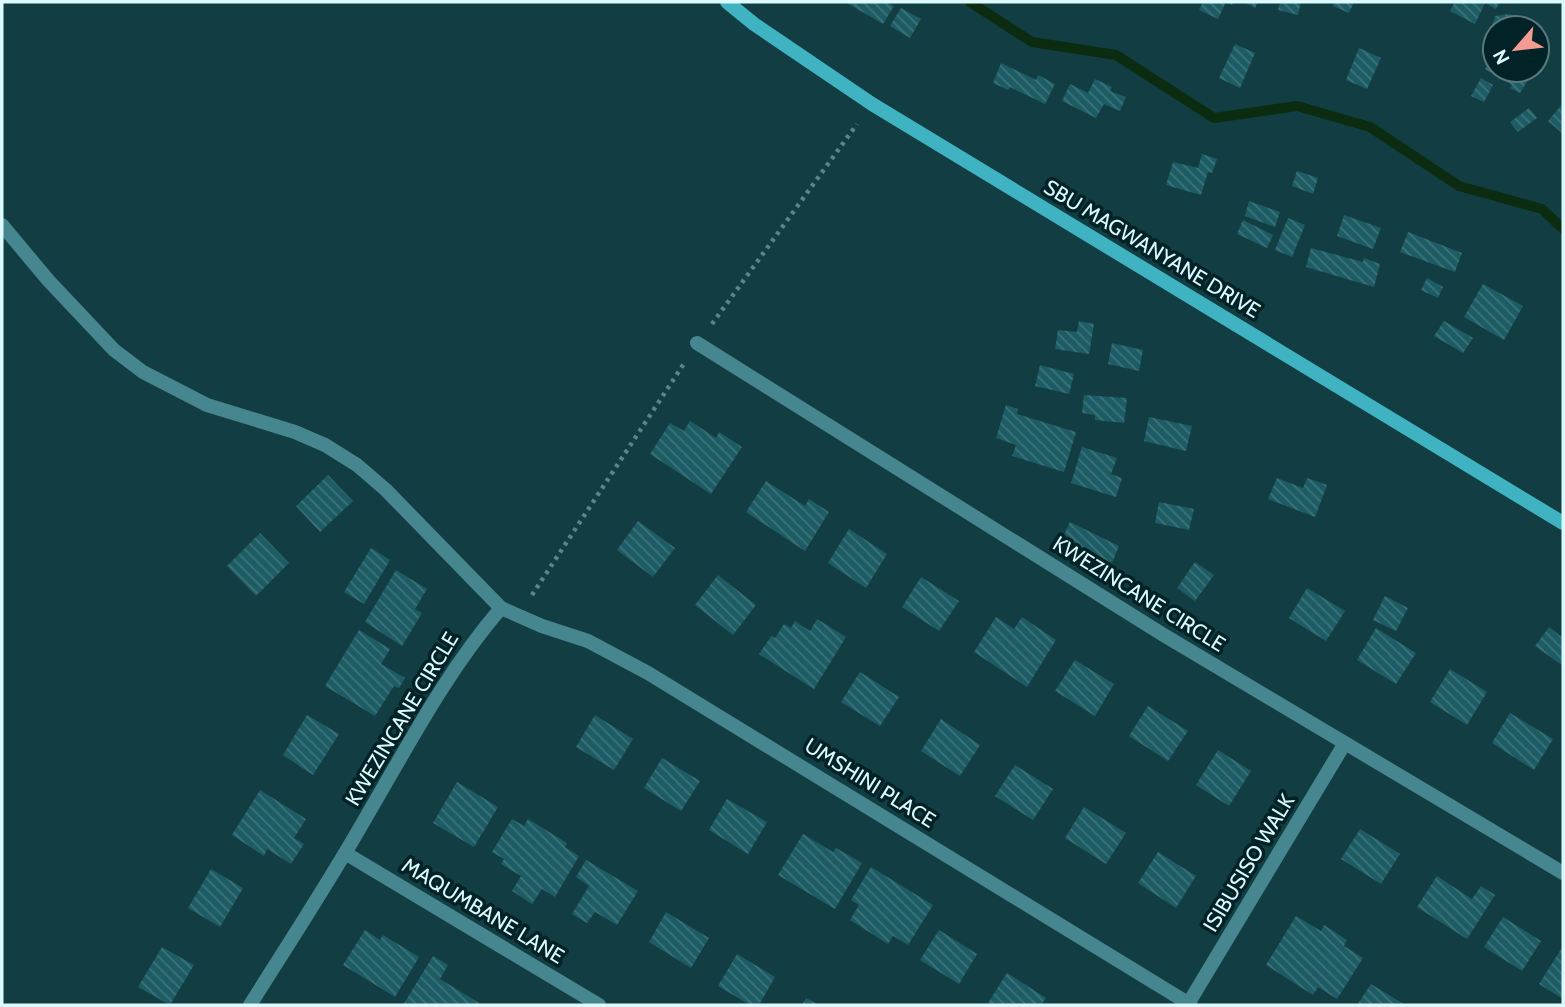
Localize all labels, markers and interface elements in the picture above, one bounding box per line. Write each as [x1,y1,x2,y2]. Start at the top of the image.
north arrow [1481,14,1551,84]
text: N [1488,45,1515,68]
street label: SBU MAGWANYANE DRIVE [1040,174,1265,323]
street label: KWEZINCANE CIRCLE [1049,530,1230,657]
street label: KWEZINCANE CIRCLE [340,627,463,810]
street label: UMSHINI PLACE [800,732,940,833]
street label: ISIBUSISO WALK [1198,789,1299,936]
street label: MAQUMBANE LANE [398,852,569,969]

